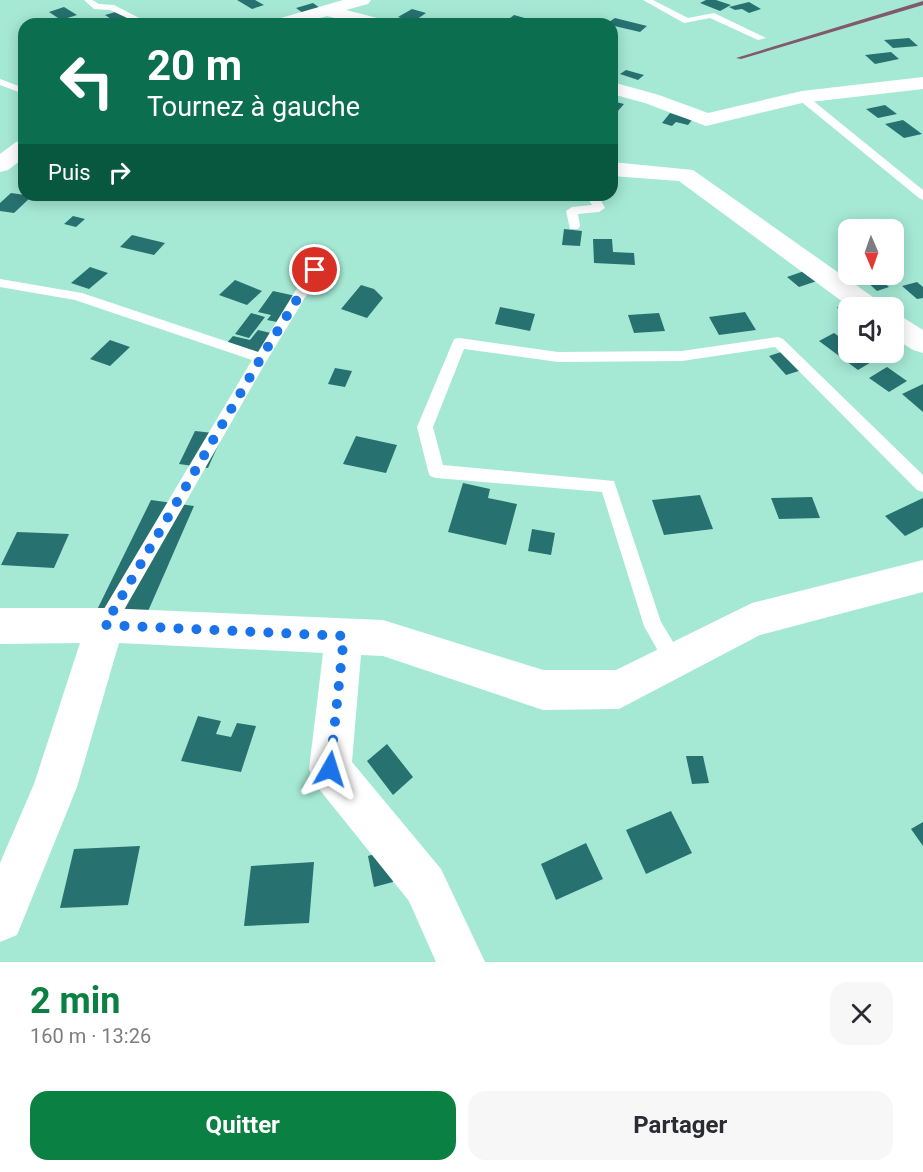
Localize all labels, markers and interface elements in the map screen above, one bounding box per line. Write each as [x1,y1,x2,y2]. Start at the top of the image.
text: 20 m [147,41,242,90]
icon: left [48,42,126,120]
text: Tournez à gauche [147,91,360,123]
icon: right [103,156,136,189]
text: Puis [48,160,91,185]
north arrow [838,219,904,285]
map controls [838,219,904,363]
pin [289,244,340,295]
icon: arrive [298,253,331,286]
button: sound [838,297,904,363]
position arrow [298,737,362,801]
text: 2 min [30,980,121,1022]
button: close [830,982,893,1045]
text: 160 m · 13:26 [30,1024,151,1048]
button: Quitter [30,1091,456,1160]
button: Partager [468,1091,893,1160]

